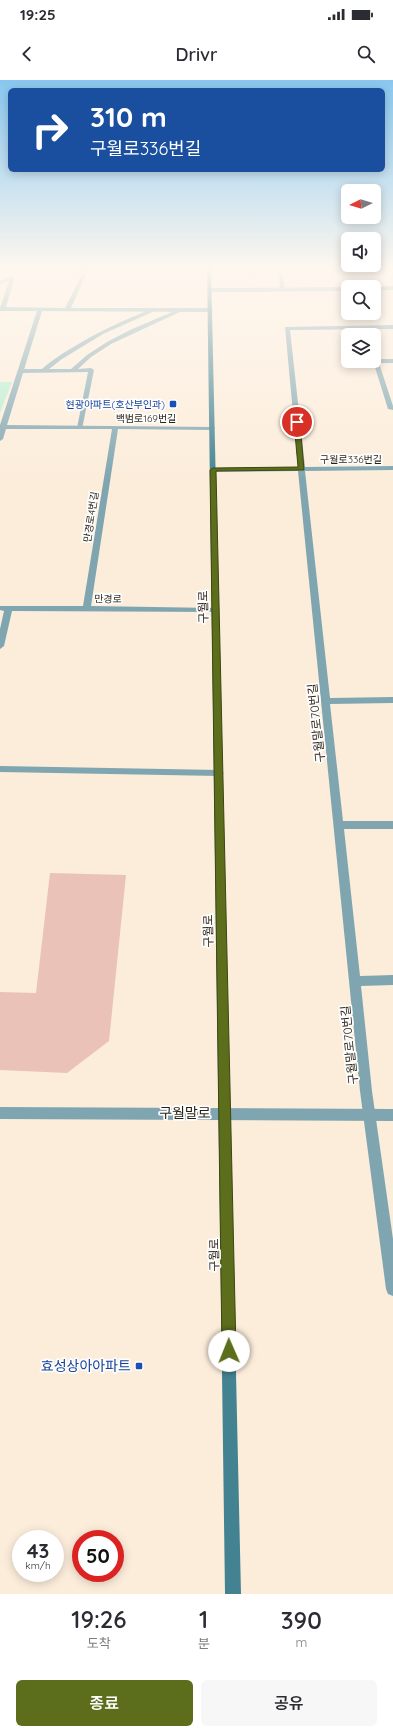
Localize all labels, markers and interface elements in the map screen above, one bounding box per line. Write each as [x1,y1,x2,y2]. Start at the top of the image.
text: 19:25 [20,5,56,24]
icon: back [16,43,38,65]
text: Drivr [176,43,217,66]
icon: search [355,43,377,65]
text: 310 m [90,99,167,134]
icon: right [24,104,76,156]
text: 구월로336번길 [90,137,201,160]
north arrow [341,184,381,224]
map controls [341,184,381,368]
button: sound [341,232,381,272]
button: search [341,280,381,320]
button: layers [341,328,381,368]
place label: 현광아파트(호산부인과) [66,398,165,411]
marker: 현광아파트(호산부인과) [168,399,178,409]
pin [280,405,314,439]
icon: arrive [286,411,308,433]
street label: 백범로169번길 [116,412,176,425]
street label: 구월로336번길 [320,453,382,466]
street label: 만경로4번길 [81,491,101,543]
street label: 구월로 [195,590,211,624]
street label: 만경로 [94,592,122,606]
street label: 구월말로70번길 [304,683,328,763]
street label: 구월로 [200,914,216,948]
street label: 구월말로70번길 [337,1005,361,1085]
street label: 구월말로 [159,1104,211,1122]
street label: 구월로 [206,1238,222,1272]
position arrow [208,1330,250,1372]
place label: 효성상아아파트 [41,1357,131,1375]
marker: 효성상아아파트 [134,1361,144,1371]
speed limit sign: 50 [72,1530,124,1582]
text: 43 [27,1538,49,1563]
text: km/h [25,1559,51,1572]
text: 19:26 [71,1604,126,1634]
text: 1 [199,1604,208,1634]
text: 390 [281,1605,322,1635]
text: m [295,1634,307,1650]
text: 도착 [87,1635,111,1651]
text: 분 [198,1635,210,1651]
button: 종료 [16,1680,193,1726]
button: 공유 [201,1680,377,1726]

